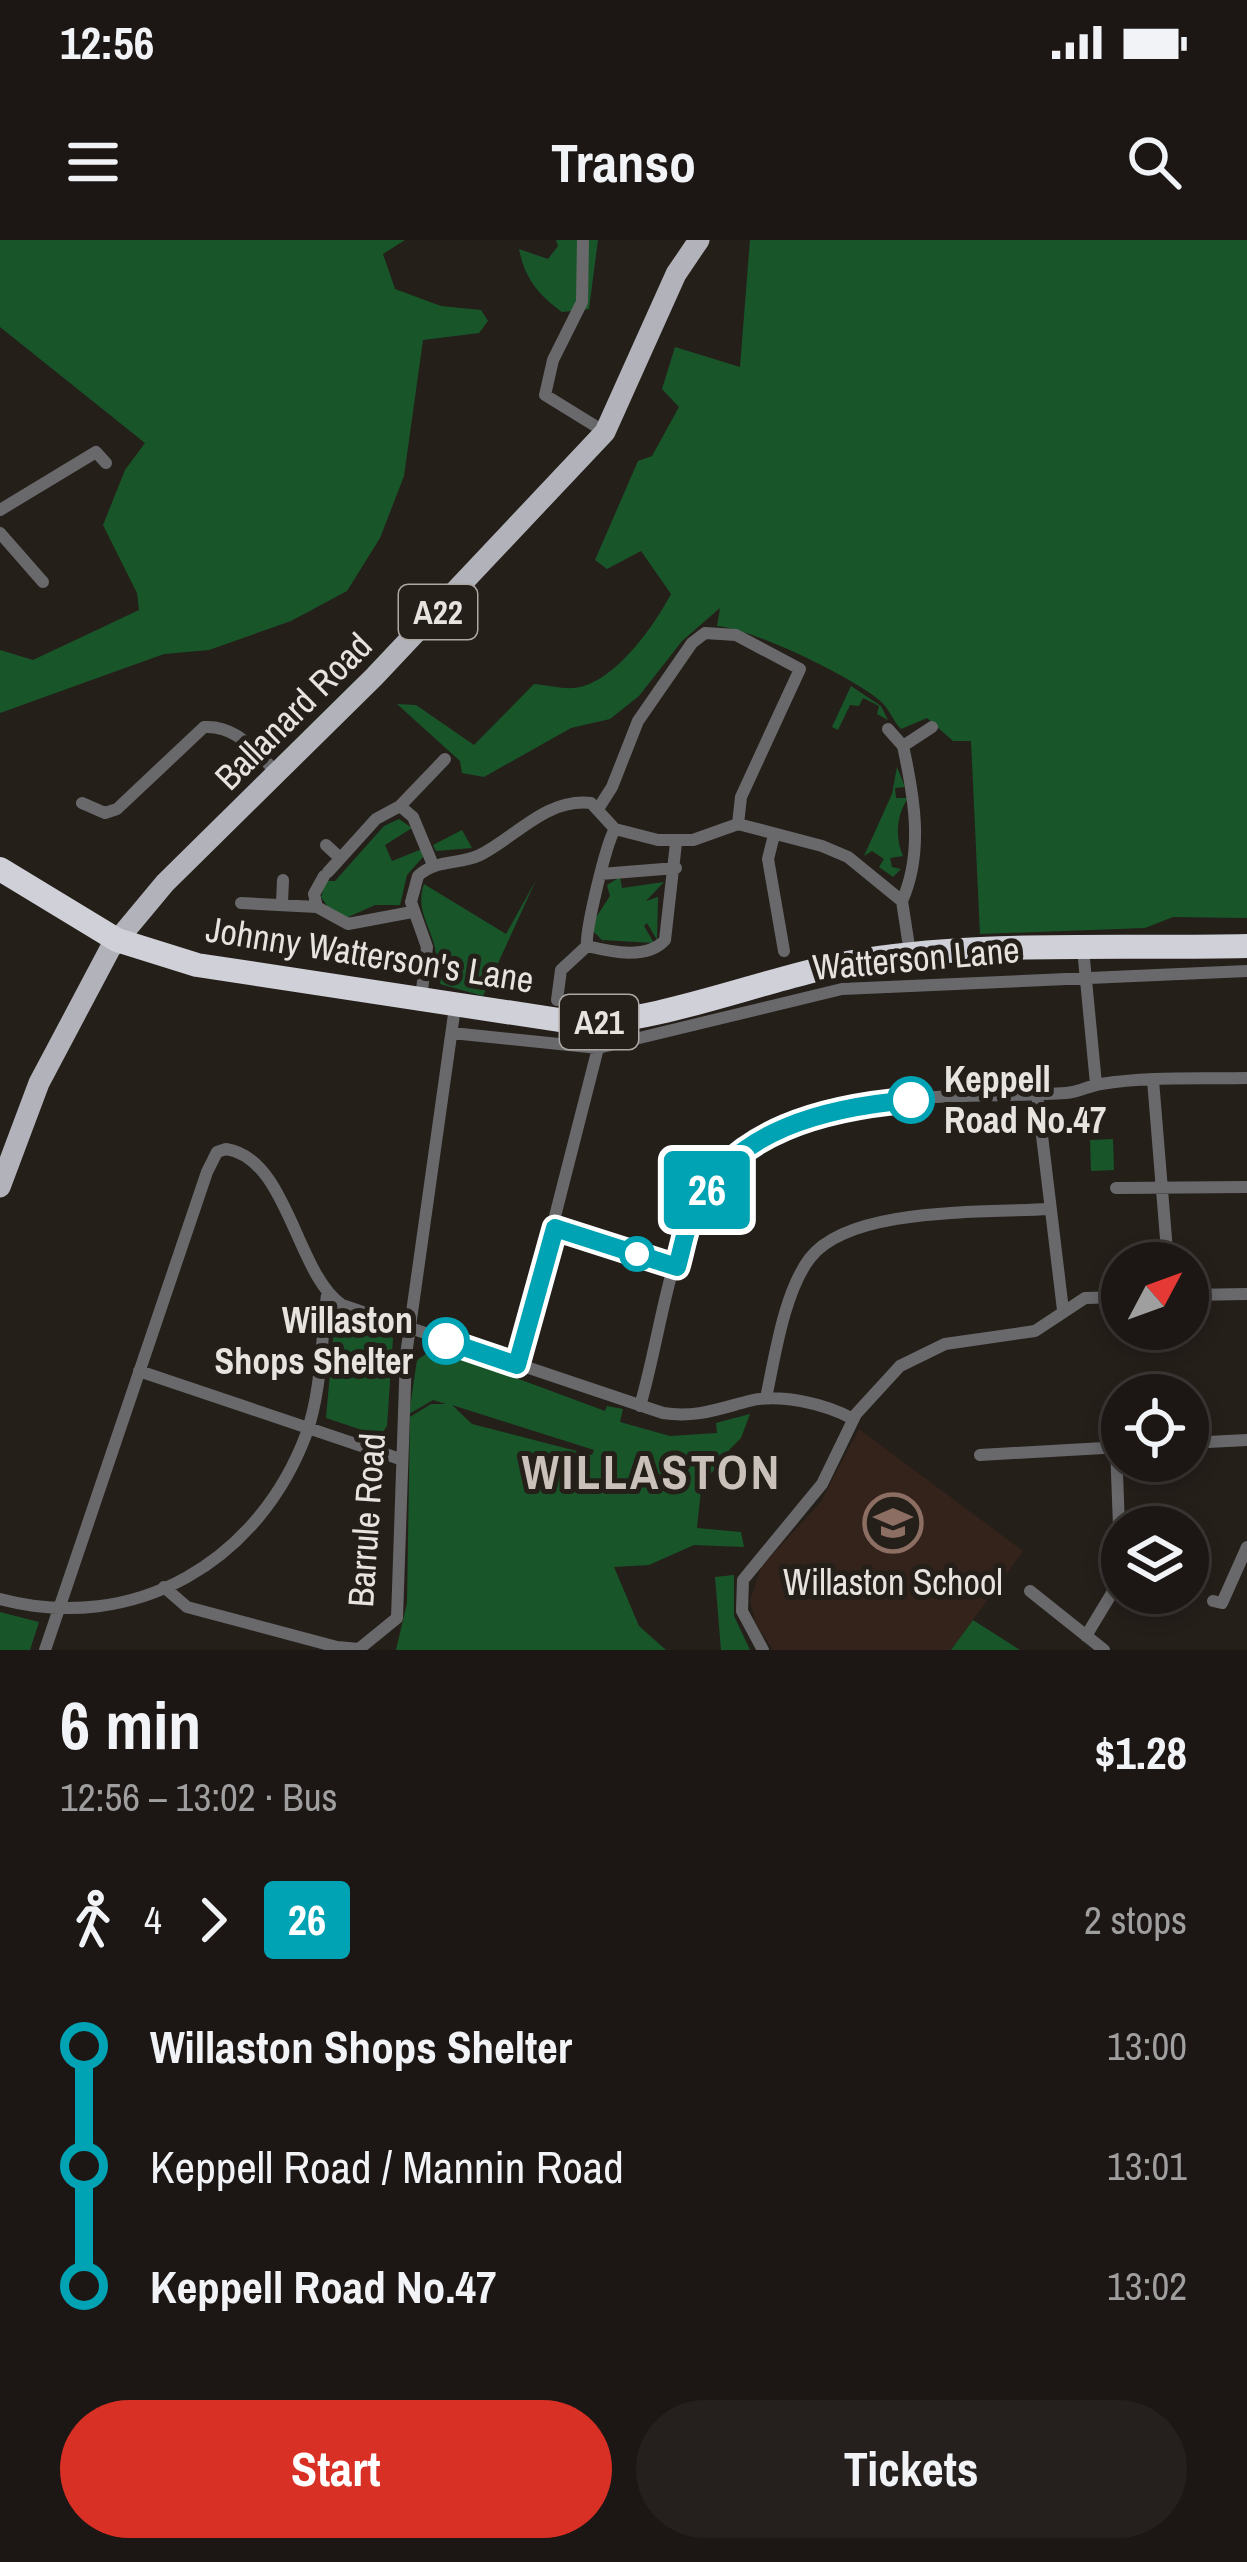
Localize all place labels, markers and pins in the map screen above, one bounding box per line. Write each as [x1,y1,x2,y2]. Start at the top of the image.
place label: Keppell Road No.47 [944,1055,1106,1144]
marker: Keppell Road No.47 [889,1078,933,1122]
unlabelled marker [621,1238,653,1270]
place label: Willaston Shops Shelter [214,1296,414,1385]
marker: Willaston Shops Shelter [424,1319,468,1363]
school or university icon: Willaston School [862,1492,924,1554]
place label: Willaston School [783,1558,1003,1606]

